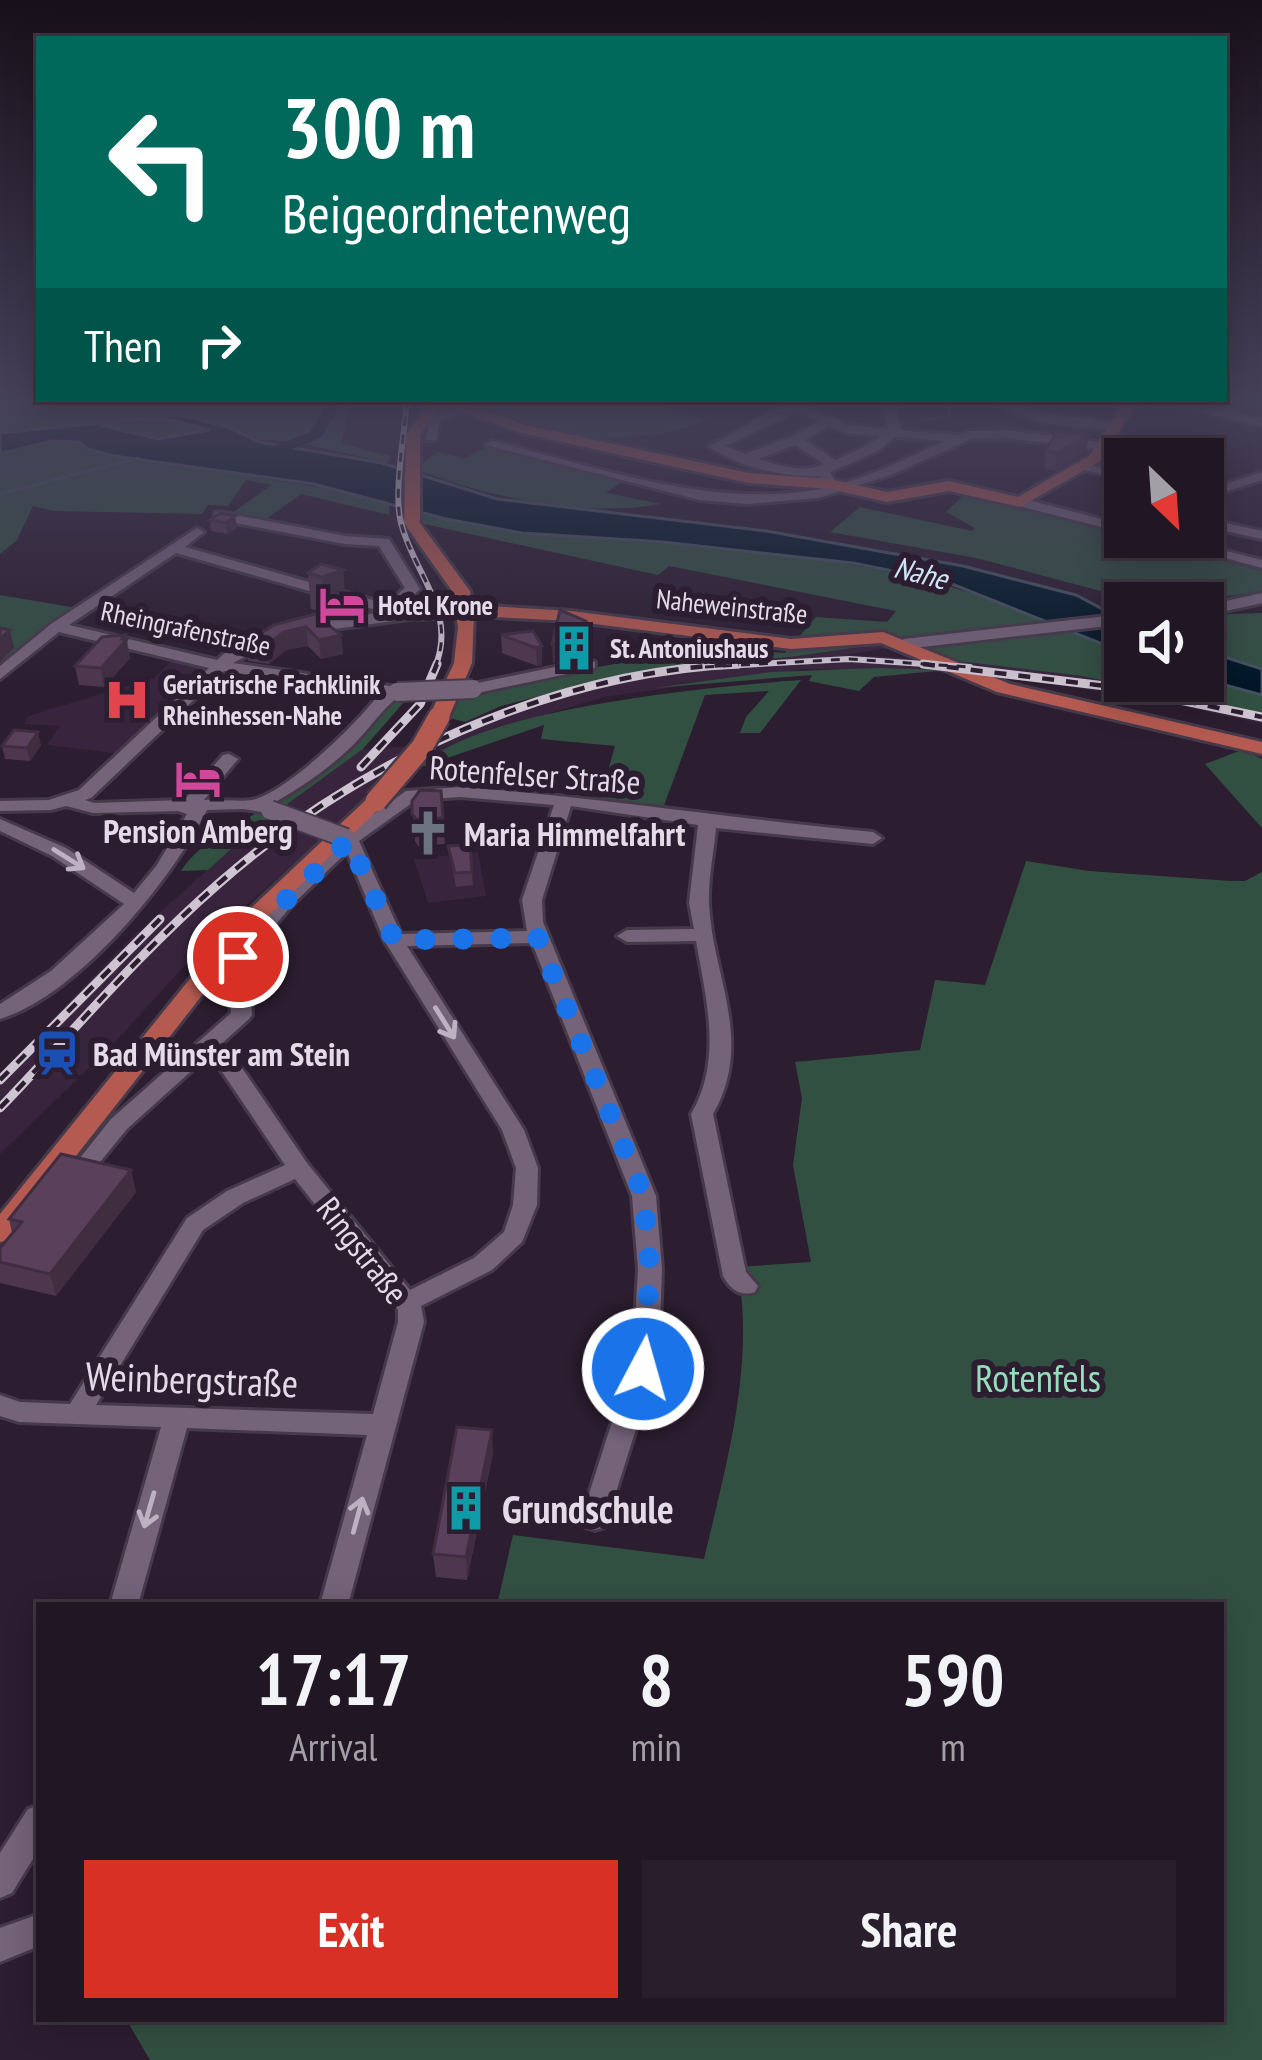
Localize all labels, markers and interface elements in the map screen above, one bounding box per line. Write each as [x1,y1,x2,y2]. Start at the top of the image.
text: 300 m [282,72,475,181]
icon: left [84,84,240,240]
text: Beigeordnetenweg [282,178,631,248]
icon: right [186,312,252,378]
text: Then [84,316,162,374]
north arrow [1104,438,1224,558]
map controls [1104,438,1224,702]
water label: Nahe [890,547,953,598]
hotel icon: Hotel Krone [317,580,367,630]
street label: Naheweinstraße [655,581,809,631]
button: sound [1104,582,1224,702]
place label: Hotel Krone [378,588,493,622]
street label: Rheingrafenstraße [98,593,274,663]
building icon: St. Antoniushaus [549,623,599,673]
place label: St. Antoniushaus [610,631,768,665]
place label: Geriatrische Fachklinik Rheinhessen-Nahe [163,667,381,732]
hospital icon: Geriatrische Fachklinik Rheinhessen-Nahe [102,675,152,725]
street label: Rotenfelser Straße [428,745,642,803]
hotel icon: Pension Amberg [173,754,223,804]
church icon: Maria Himmelfahrt [403,808,453,858]
place label: Pension Amberg [103,809,293,852]
place label: Maria Himmelfahrt [464,812,686,855]
one-way arrow [51,847,85,871]
pin [187,906,289,1008]
icon: arrive [205,924,271,990]
one-way arrow [433,1005,457,1039]
station icon: Bad Münster am Stein [32,1028,82,1078]
place label: Bad Münster am Stein [93,1032,350,1075]
street label: Ringstraße [308,1188,418,1312]
position arrow [580,1306,706,1432]
street label: Weinbergstraße [85,1350,299,1408]
park label: Rotenfels [975,1352,1101,1403]
building icon: Grundschule [441,1483,491,1533]
place label: Grundschule [502,1483,674,1534]
one-way arrow [137,1491,159,1529]
one-way arrow [349,1497,371,1535]
text: 17:17 [256,1632,411,1725]
text: 8 [639,1632,673,1725]
text: 590 [901,1632,1004,1725]
text: Arrival [289,1721,377,1772]
text: min [631,1721,682,1772]
text: m [940,1721,966,1772]
button: Exit [84,1860,618,1998]
button: Share [642,1860,1176,1998]

